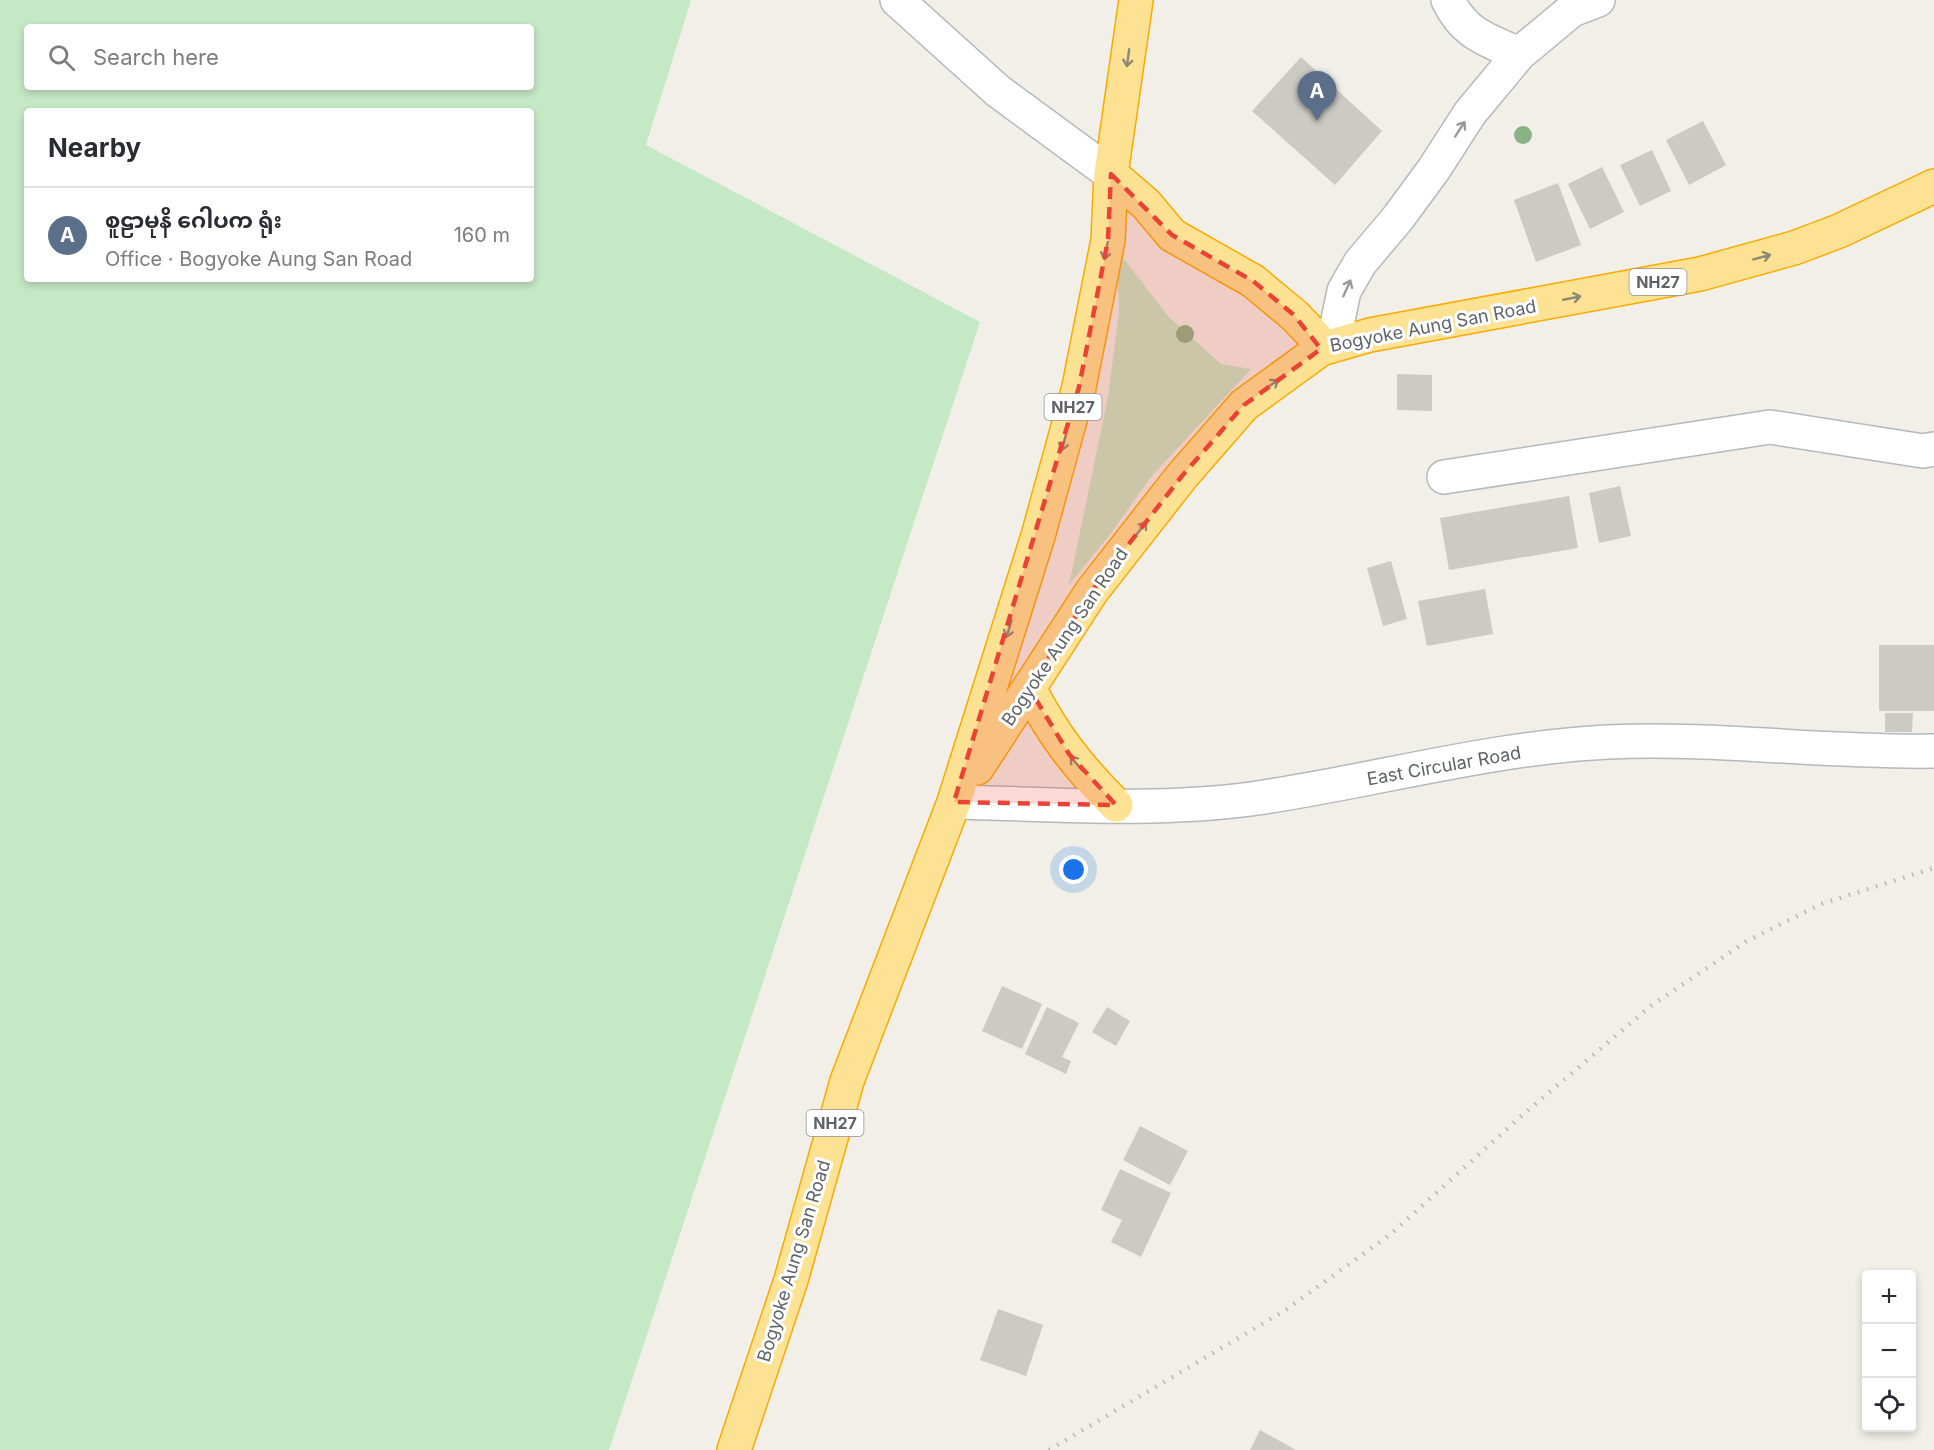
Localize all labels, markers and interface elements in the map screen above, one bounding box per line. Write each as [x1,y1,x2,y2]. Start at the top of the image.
search box [24,24,534,90]
icon: search [45,41,78,74]
text: Search here [93,44,219,70]
one-way arrow [1122,47,1133,67]
pin: A [1298,72,1336,121]
one-way arrow [1453,121,1466,138]
text: Nearby [48,132,141,163]
text: စူဠာမုနိ ဂေါပက ရုံး [105,207,282,233]
text: A [60,223,75,247]
text: 160 m [454,223,510,247]
one-way arrow [1100,241,1111,261]
text: Office · Bogyoke Aung San Road [105,247,412,271]
one-way arrow [1753,251,1772,262]
road number: NH27 [1630,269,1686,295]
one-way arrow [1342,279,1353,297]
one-way arrow [1562,292,1581,303]
street label: Bogyoke Aung San Road [1328,295,1538,356]
one-way arrow [1263,379,1279,391]
road number: NH27 [1044,394,1102,420]
one-way arrow [1058,432,1069,451]
one-way arrow [1135,521,1148,537]
street label: Bogyoke Aung San Road [997,544,1132,730]
one-way arrow [1003,619,1014,638]
street label: East Circular Road [1365,742,1523,789]
one-way arrow [1070,755,1083,771]
your location [1059,855,1088,884]
road number: NH27 [806,1110,864,1136]
street label: Bogyoke Aung San Road [753,1157,834,1364]
map controls [1862,1270,1916,1432]
button: + [1862,1270,1916,1324]
button: − [1862,1324,1916,1378]
button: locate [1862,1378,1916,1432]

